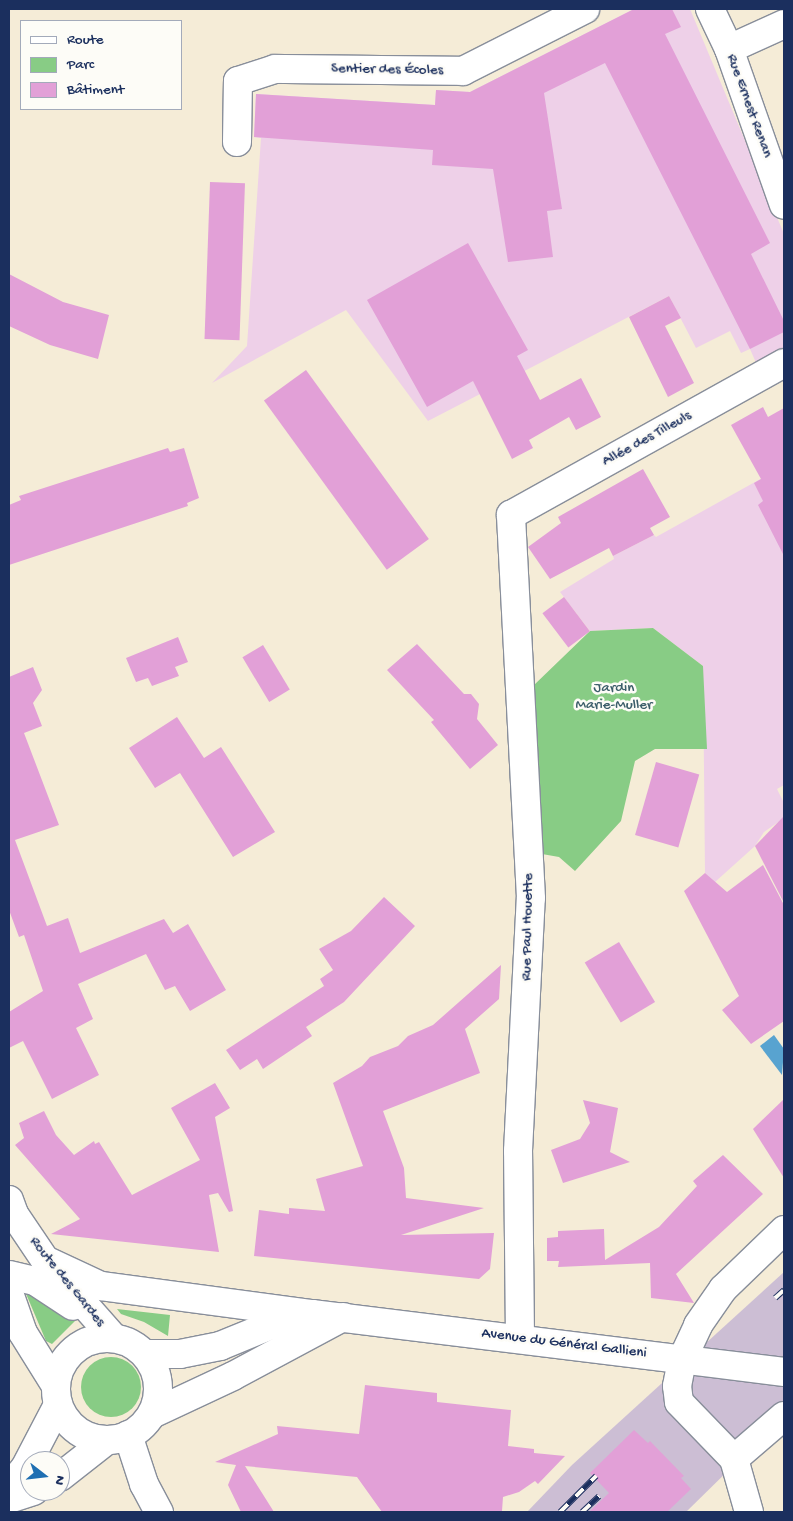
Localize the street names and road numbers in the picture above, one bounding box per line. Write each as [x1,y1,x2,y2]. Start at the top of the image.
street label: Rue Ernest Renan [722,52,776,160]
street label: Sentier des Écoles [331,60,443,80]
street label: Allée des Tilleuls [599,407,695,471]
street label: Rue Paul Houette [518,873,538,981]
street label: Route des Gardes [25,1233,109,1331]
street label: Avenue du Général Gallieni [480,1325,648,1363]

